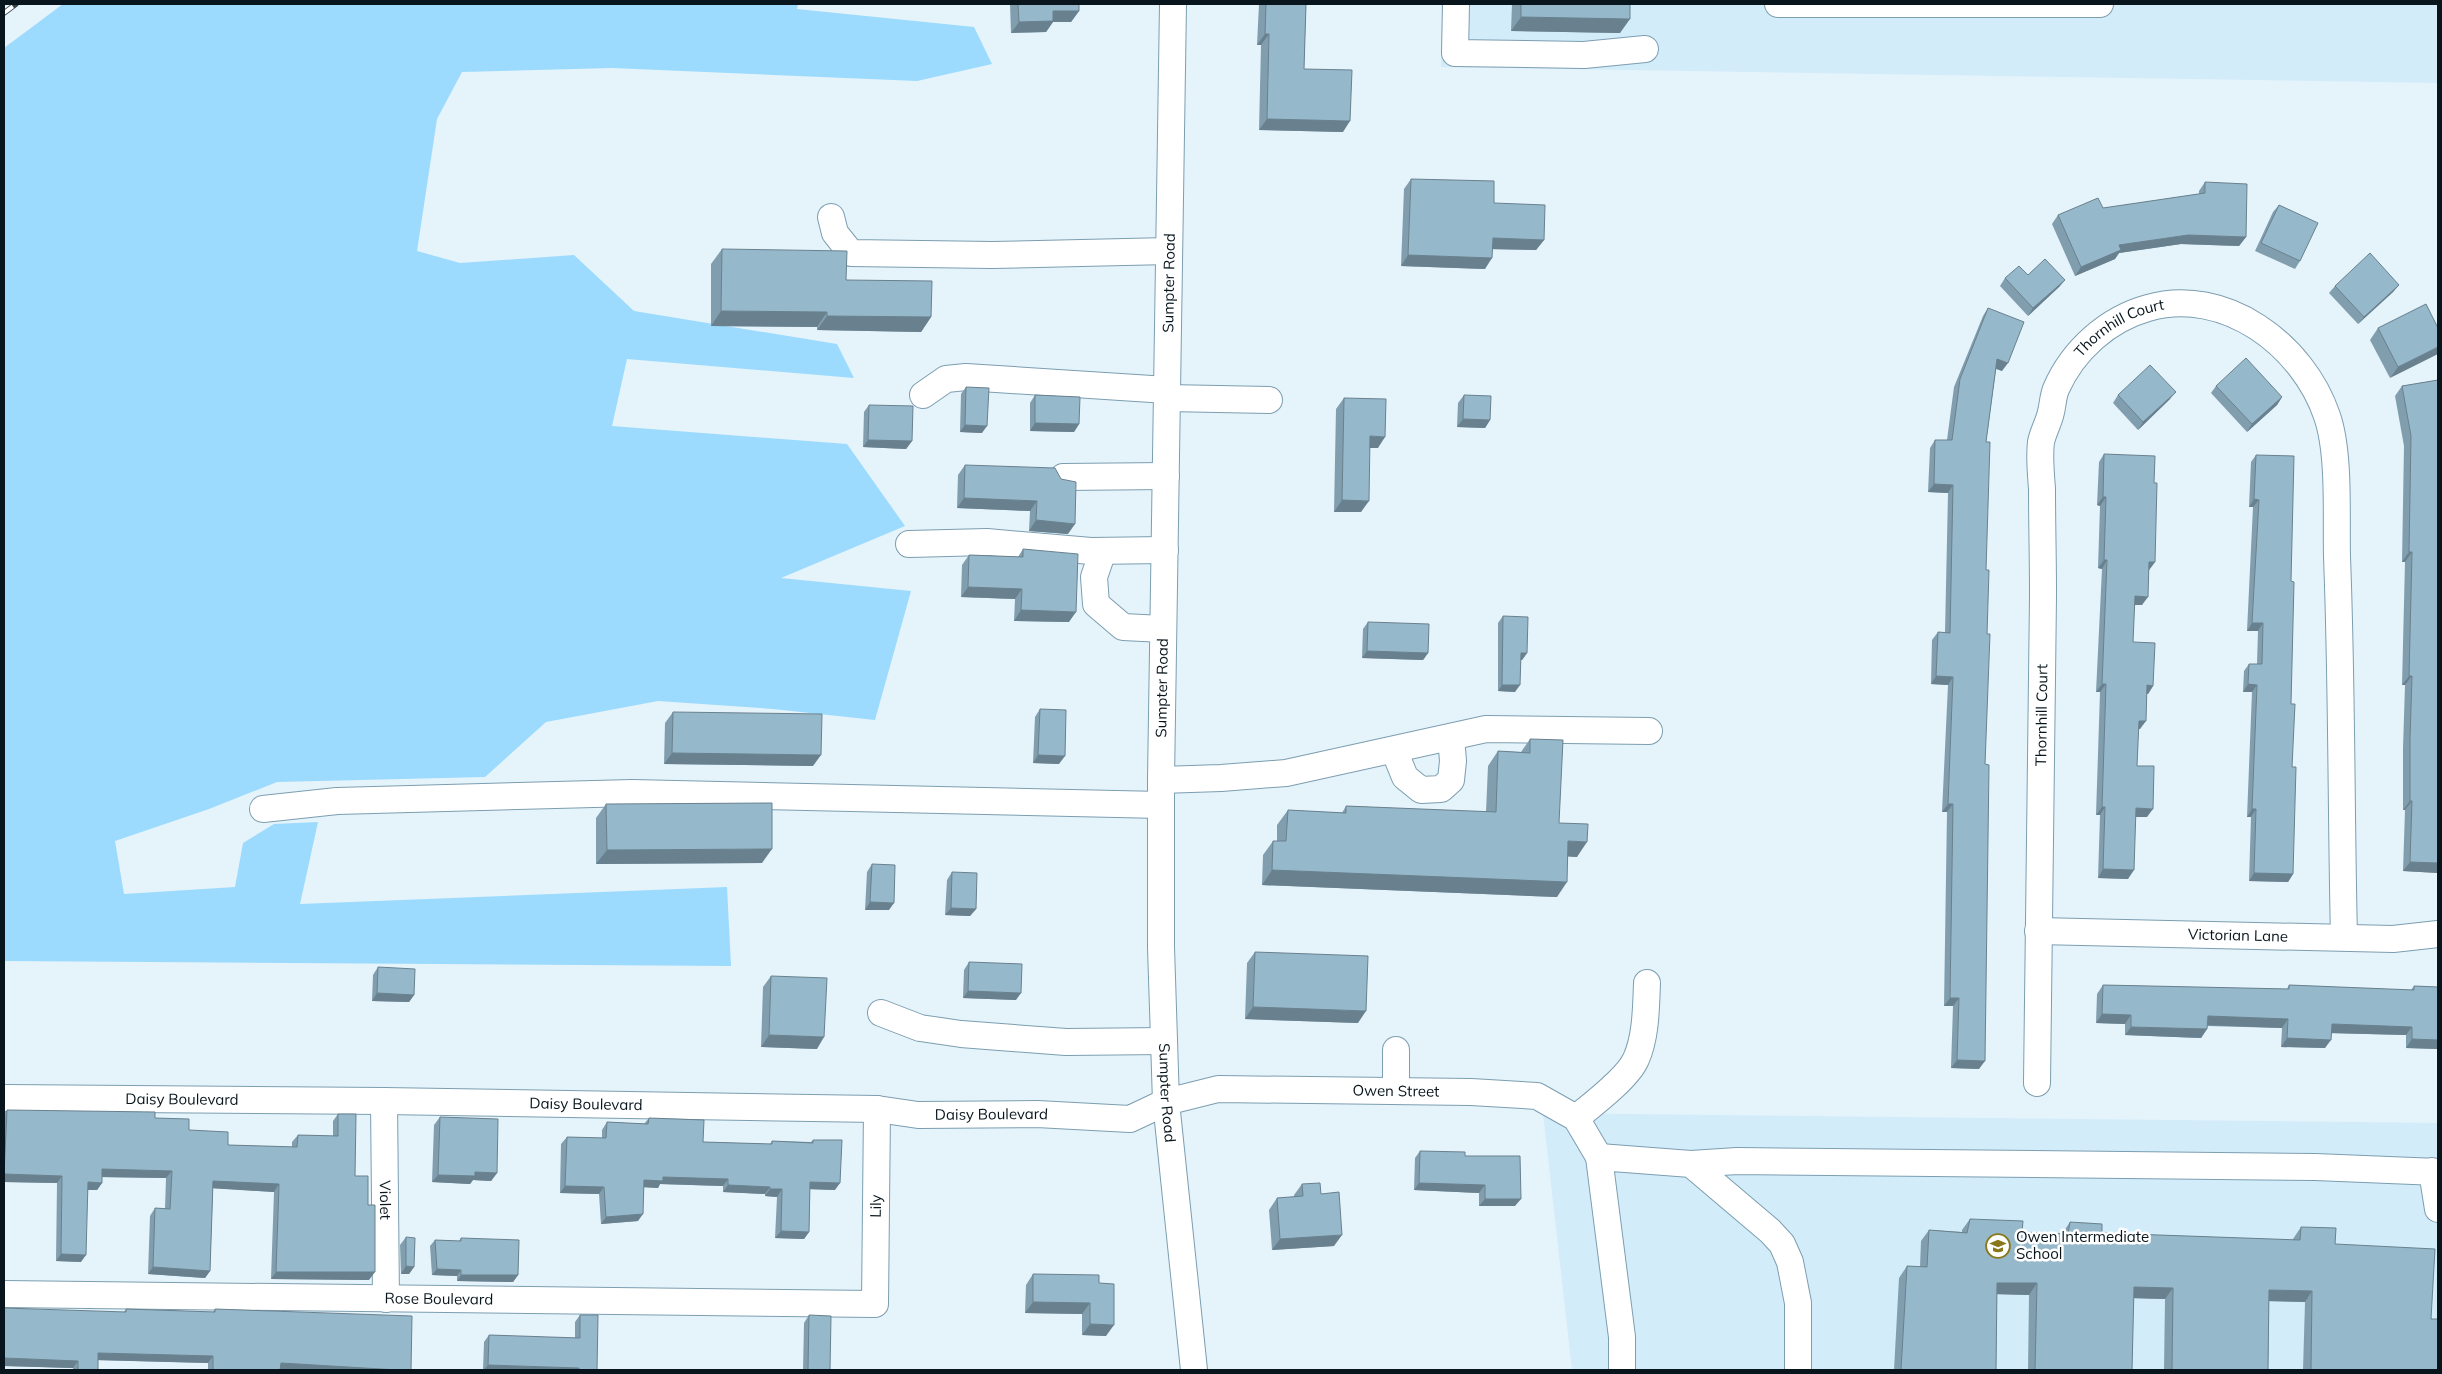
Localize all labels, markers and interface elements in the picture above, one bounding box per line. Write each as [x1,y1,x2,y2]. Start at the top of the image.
street label: Sumpter Road [1158,233,1179,333]
street label: Thornhill Court [2070,295,2165,361]
street label: Sumpter Road [1151,638,1172,738]
street label: Thornhill Court [2031,664,2051,766]
street label: Victorian Lane [2188,924,2288,946]
street label: Sumpter Road [1155,1043,1180,1143]
street label: Owen Street [1352,1081,1440,1101]
street label: Daisy Boulevard [125,1089,239,1109]
street label: Daisy Boulevard [529,1093,643,1114]
street label: Daisy Boulevard [935,1104,1049,1124]
street label: Violet [376,1180,395,1220]
street label: Lily [866,1194,885,1218]
place label: Owen Intermediate School [2016,1227,2149,1263]
school or university icon: Owen Intermediate School [1985,1233,2011,1259]
street label: Rose Boulevard [385,1288,493,1309]

